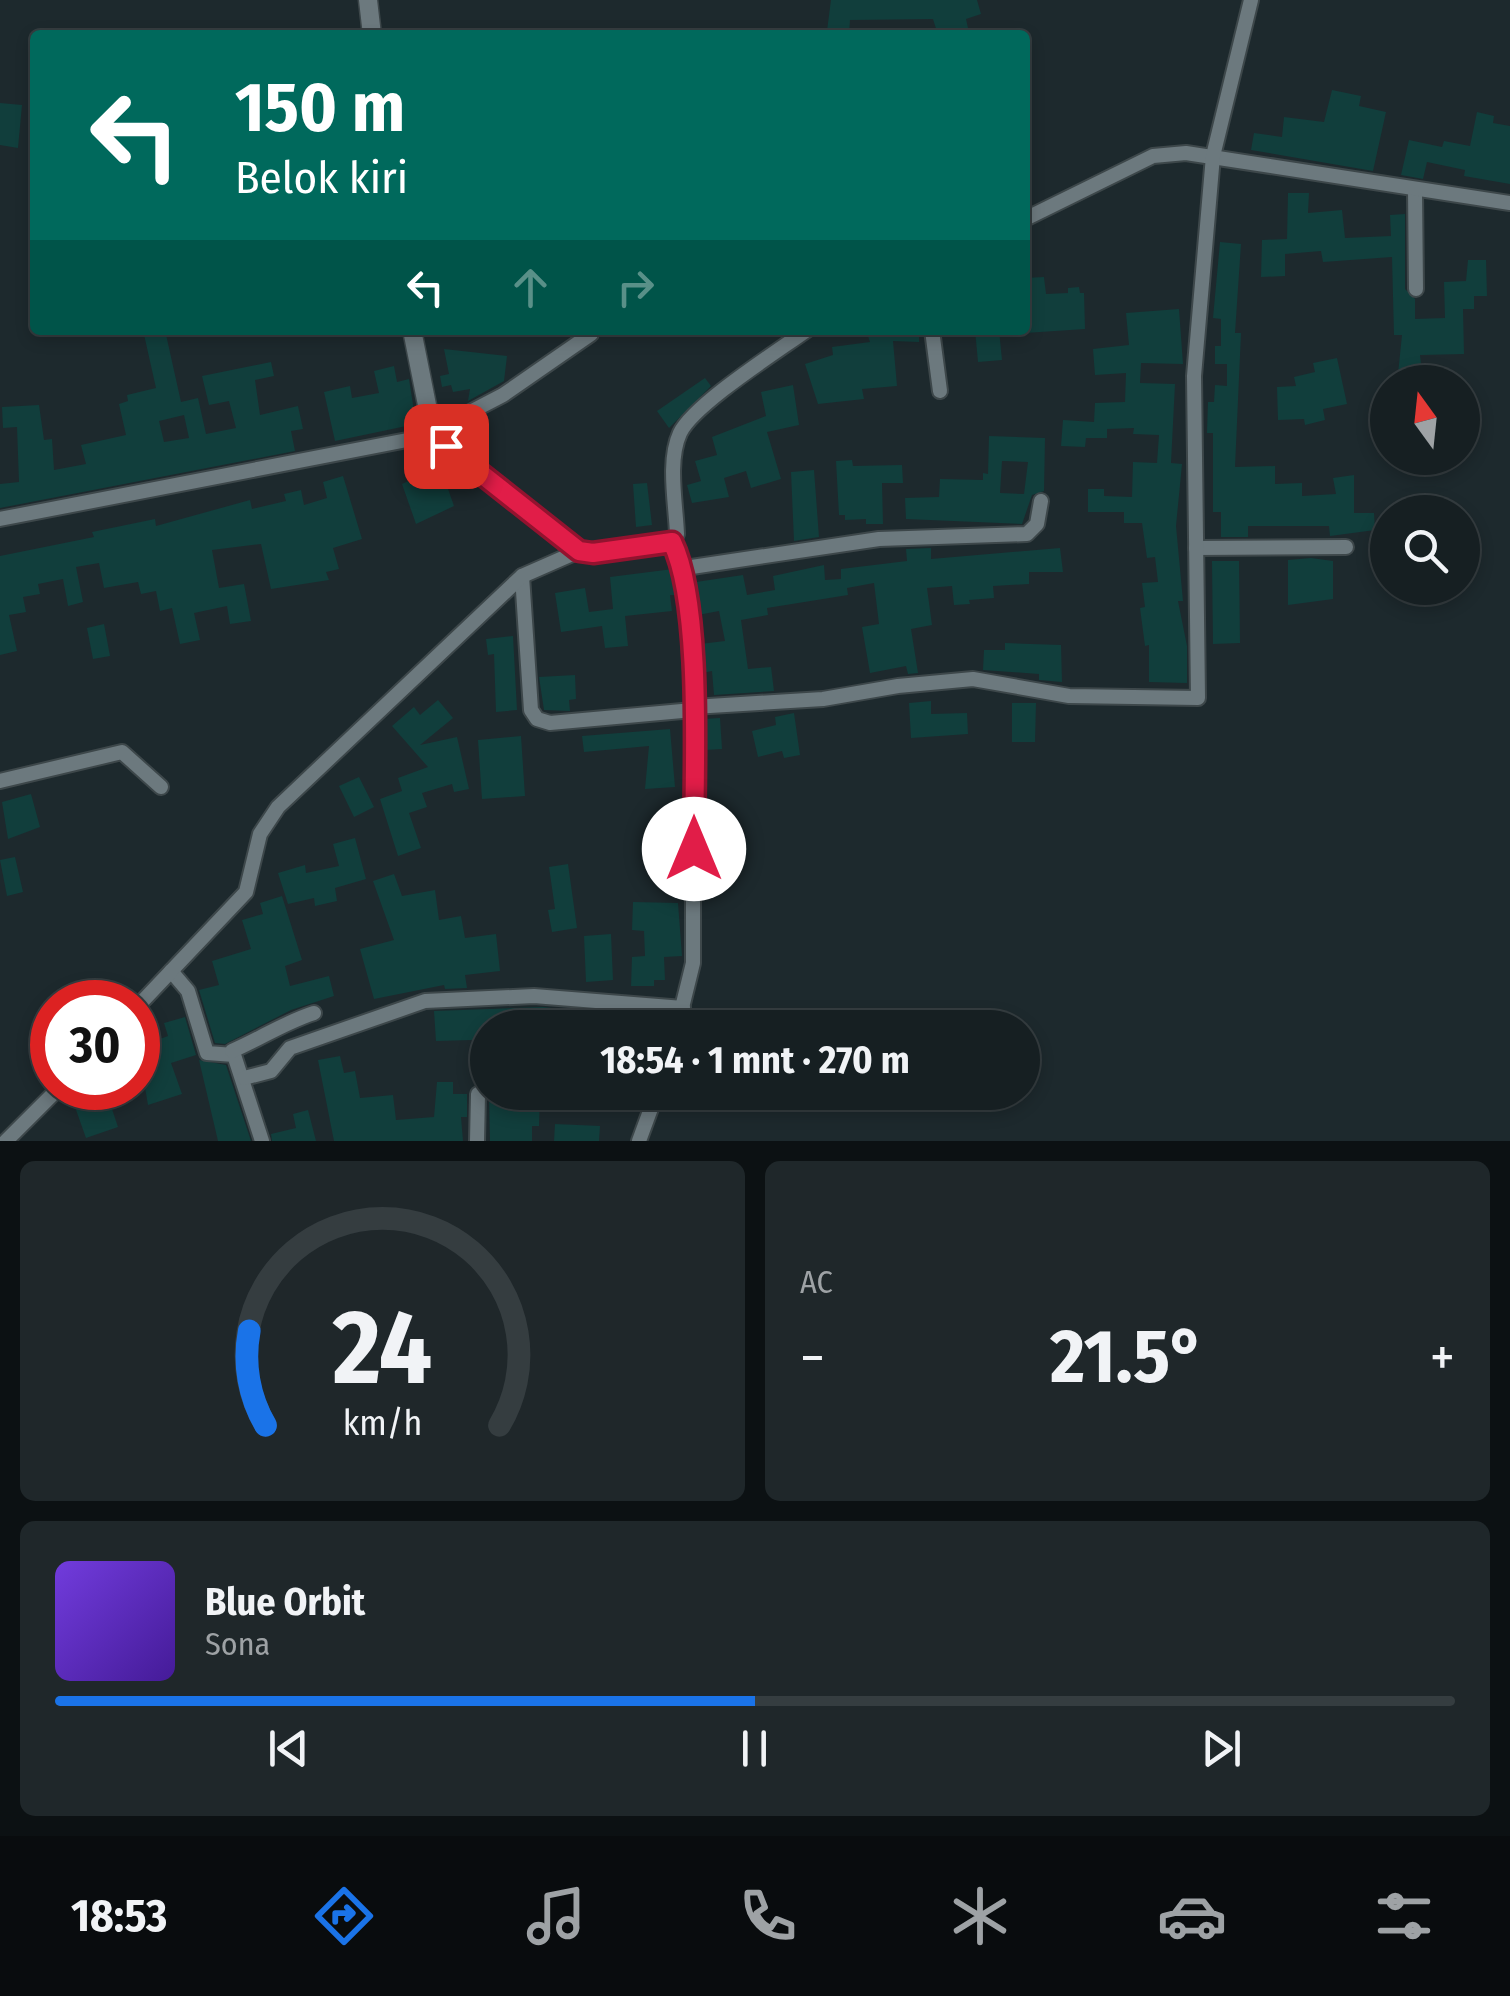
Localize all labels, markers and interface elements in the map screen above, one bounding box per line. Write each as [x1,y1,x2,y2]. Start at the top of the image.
text: 150 m [235,66,405,150]
icon: left [70,70,200,200]
text: Belok kiri [235,151,408,205]
icon: left [398,260,453,315]
icon: ahead [503,260,558,315]
icon: right [608,260,663,315]
north arrow [1370,365,1480,475]
map controls [1370,365,1480,605]
pin [404,404,489,489]
icon: arrive [419,419,474,474]
button: search [1370,495,1480,605]
position arrow [642,797,746,901]
speed limit sign: 30 [30,980,160,1110]
text: 18:54 · 1 mnt · 270 m [600,1037,910,1083]
text: AC [800,1263,833,1301]
text: 24 [332,1286,432,1411]
text: 21.5° [1050,1312,1205,1402]
text: − [800,1325,825,1391]
text: + [1430,1325,1455,1391]
text: km/h [343,1402,422,1444]
text: Blue Orbit [205,1579,365,1625]
text: Sona [205,1625,270,1663]
icon: previous [261,1721,316,1776]
icon: pause [727,1721,782,1776]
icon: next [1194,1721,1249,1776]
icon: directions [309,1881,379,1951]
icon: music [521,1881,591,1951]
icon: phone [733,1881,803,1951]
icon: climate [945,1881,1015,1951]
icon: car [1157,1881,1227,1951]
icon: filters [1369,1881,1439,1951]
text: 18:53 [71,1889,167,1943]

